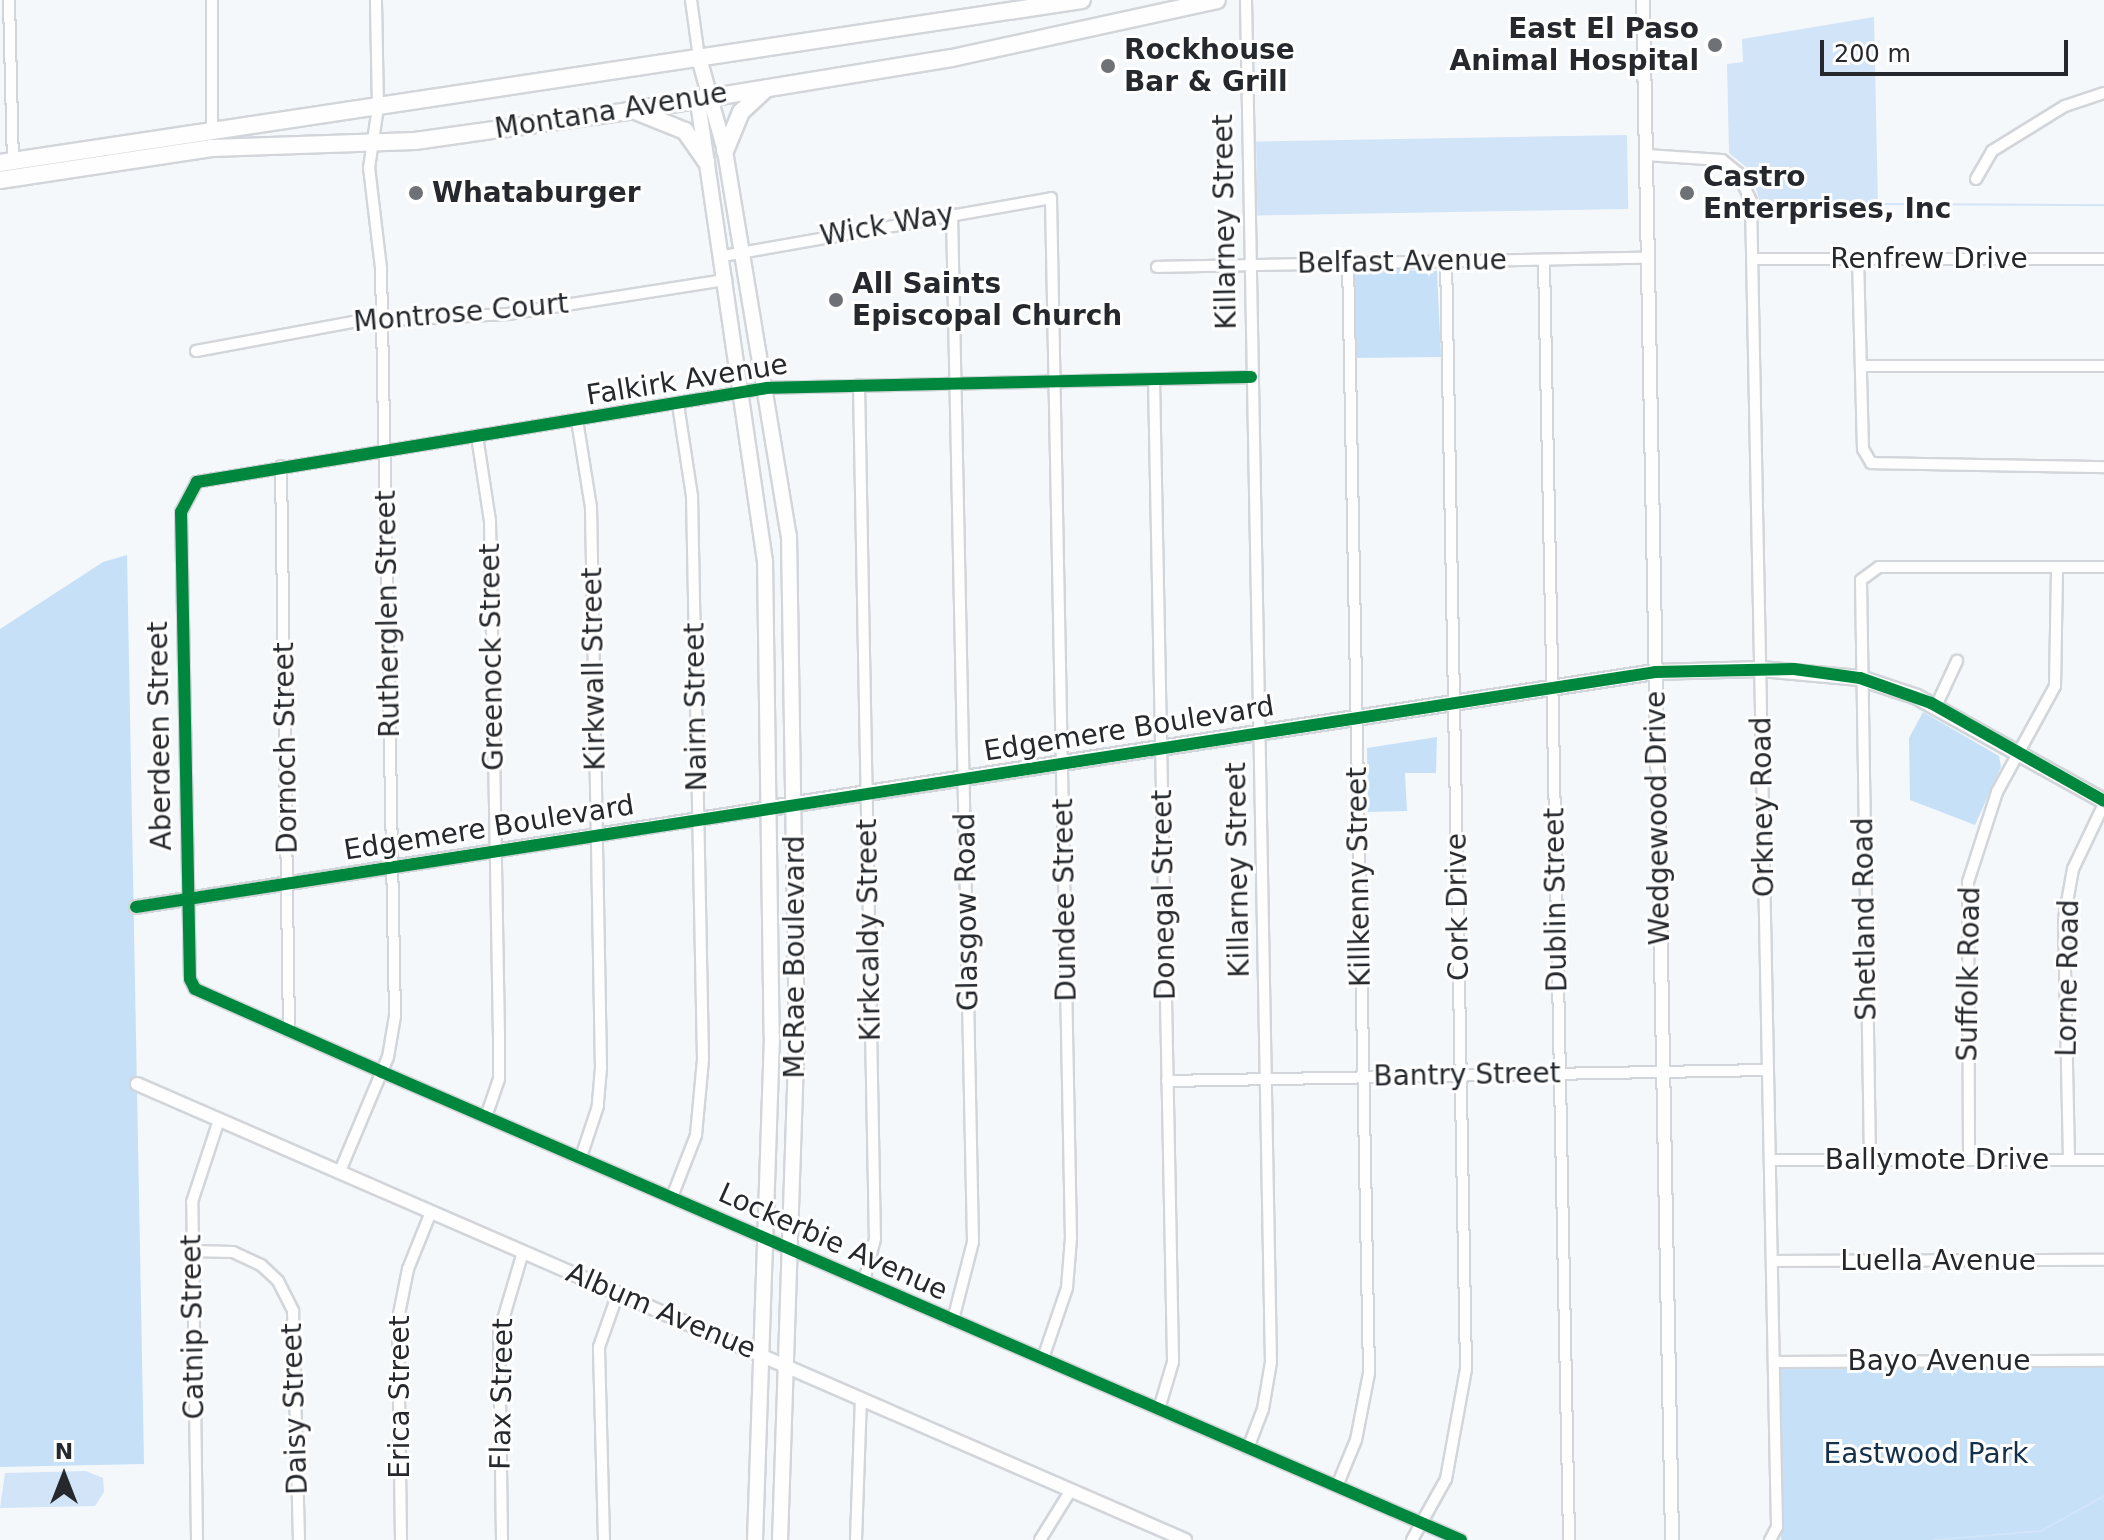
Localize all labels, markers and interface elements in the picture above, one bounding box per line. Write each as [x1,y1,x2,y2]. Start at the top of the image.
place label: East El Paso Animal Hospital [1450,12,1699,78]
scale bar [1824,24,2072,74]
place label: Rockhouse Bar & Grill [1124,33,1295,99]
marker: East El Paso Animal Hospital [1706,36,1724,54]
text: 200 m [1834,40,1911,68]
marker: Rockhouse Bar & Grill [1099,57,1117,75]
street label: Montana Avenue [492,76,730,146]
street label: Killarney Street [1206,114,1244,330]
place label: Castro Enterprises, Inc [1703,160,1951,226]
place label: Whataburger [432,176,641,210]
marker: Whataburger [407,184,425,202]
marker: Castro Enterprises, Inc [1678,184,1696,202]
street label: Wick Way [818,197,956,253]
street label: Renfrew Drive [1830,242,2028,276]
street label: Belfast Avenue [1297,243,1507,281]
place label: All Saints Episcopal Church [852,267,1122,333]
street label: Montrose Court [352,287,570,339]
marker: All Saints Episcopal Church [827,291,845,309]
street label: Falkirk Avenue [584,348,790,412]
street label: Rutherglen Street [369,490,407,738]
street label: Greenock Street [473,543,511,771]
street label: Kirkwall Street [575,567,613,771]
street label: Aberdeen Street [141,621,179,851]
street label: Nairn Street [678,622,714,792]
street label: Dornoch Street [267,642,305,854]
street label: Edgemere Boulevard [981,689,1277,769]
street label: Wedgewood Drive [1639,690,1677,946]
street label: Orkney Road [1745,716,1781,898]
street label: Killarney Street [1219,762,1257,978]
street label: Killkenny Street [1340,767,1378,987]
street label: Edgemere Boulevard [341,788,637,868]
street label: Donegal Street [1145,790,1183,1000]
street label: Dundee Street [1046,798,1084,1002]
street label: Dublin Street [1538,808,1574,992]
street label: Glasgow Road [948,813,986,1011]
street label: Shetland Road [1846,817,1884,1021]
street label: Kirkcaldy Street [850,818,888,1042]
street label: Cork Drive [1440,833,1476,981]
street label: McRae Boulevard [778,835,812,1079]
street label: Suffolk Road [1951,886,1987,1062]
street label: Lorne Road [2050,899,2086,1057]
street label: Bantry Street [1373,1057,1561,1093]
street label: Ballymote Drive [1825,1143,2049,1177]
street label: Lockerbie Avenue [713,1176,953,1308]
street label: Catnip Street [175,1234,211,1420]
street label: Luella Avenue [1840,1244,2036,1278]
street label: Album Avenue [561,1256,761,1366]
street label: Erica Street [383,1315,417,1479]
street label: Flax Street [484,1318,520,1470]
street label: Daisy Street [275,1323,315,1495]
street label: Bayo Avenue [1848,1344,2030,1378]
north arrow [24,1436,104,1516]
park label: Eastwood Park [1824,1437,2028,1471]
text: N [55,1439,73,1464]

